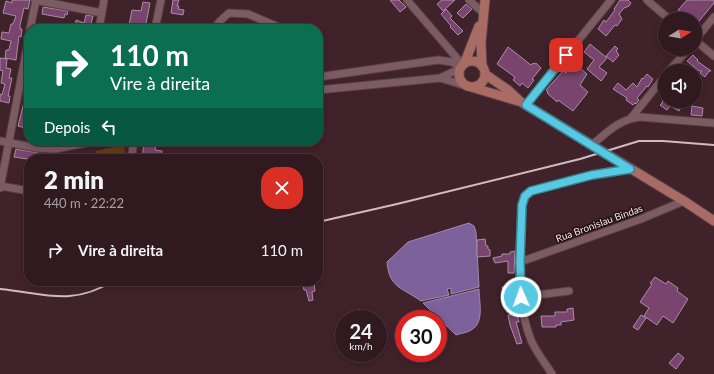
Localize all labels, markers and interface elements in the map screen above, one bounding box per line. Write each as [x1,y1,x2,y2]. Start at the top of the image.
north arrow [658,12,702,56]
map controls [658,12,702,108]
text: 110 m [110,38,189,72]
pin [549,38,583,72]
icon: right [44,40,96,92]
icon: arrive [555,44,577,66]
button: sound [658,64,702,108]
text: Vire à direita [110,72,210,94]
icon: left [98,116,120,138]
text: Depois [44,118,90,136]
text: 2 min [44,165,104,194]
button: close [261,167,303,209]
text: 440 m · 22:22 [44,195,124,211]
street label: Rua Bronislau Bindas [554,202,644,244]
icon: right [44,239,66,261]
text: Vire à direita [78,241,163,259]
text: 110 m [261,241,303,259]
position arrow [500,276,542,318]
speed limit sign: 30 [395,310,447,362]
text: 24 [349,319,373,343]
text: km/h [349,340,373,352]

